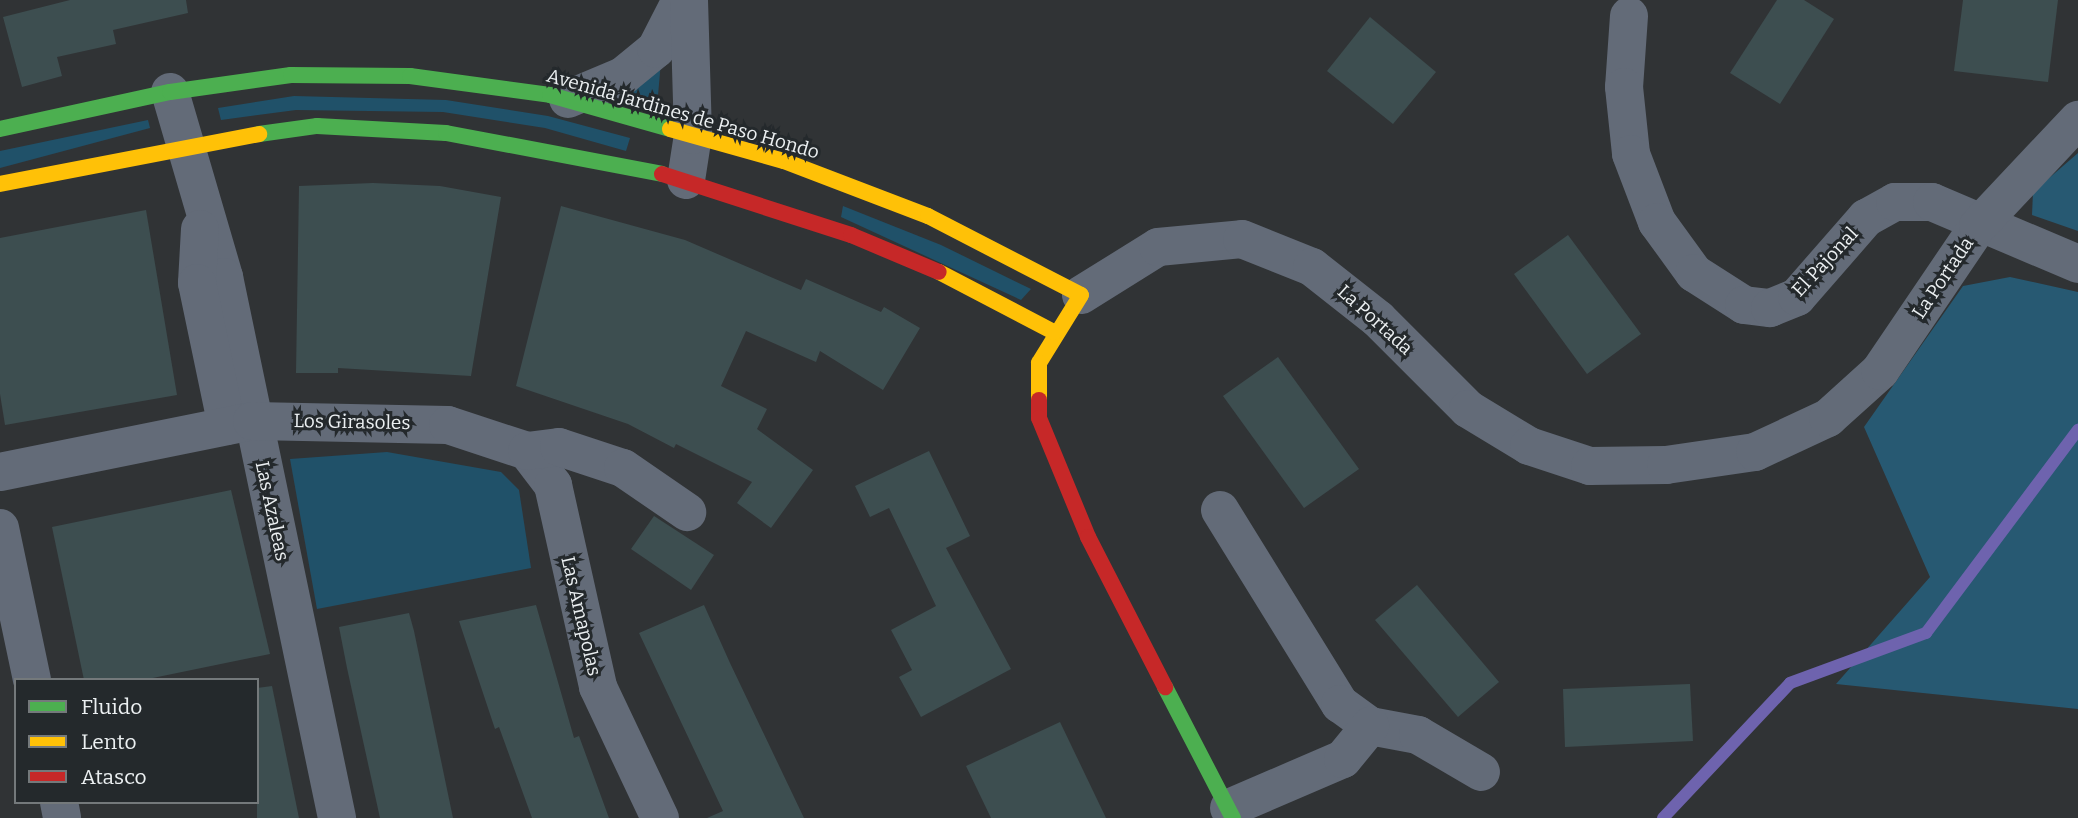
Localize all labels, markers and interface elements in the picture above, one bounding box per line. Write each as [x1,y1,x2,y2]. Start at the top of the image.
street label: Avenida Jardines de Paso Hondo [544,64,822,164]
street label: El Pajonal [1787,223,1863,301]
street label: La Portada [1907,233,1979,323]
street label: La Portada [1333,280,1417,360]
street label: Los Girasoles [293,410,411,434]
street label: Las Azaleas [250,459,294,563]
street label: Las Amapolas [556,554,606,678]
legend [14,678,259,804]
text: Fluido [81,694,142,720]
text: Lento [81,729,137,755]
text: Atasco [81,764,147,790]

